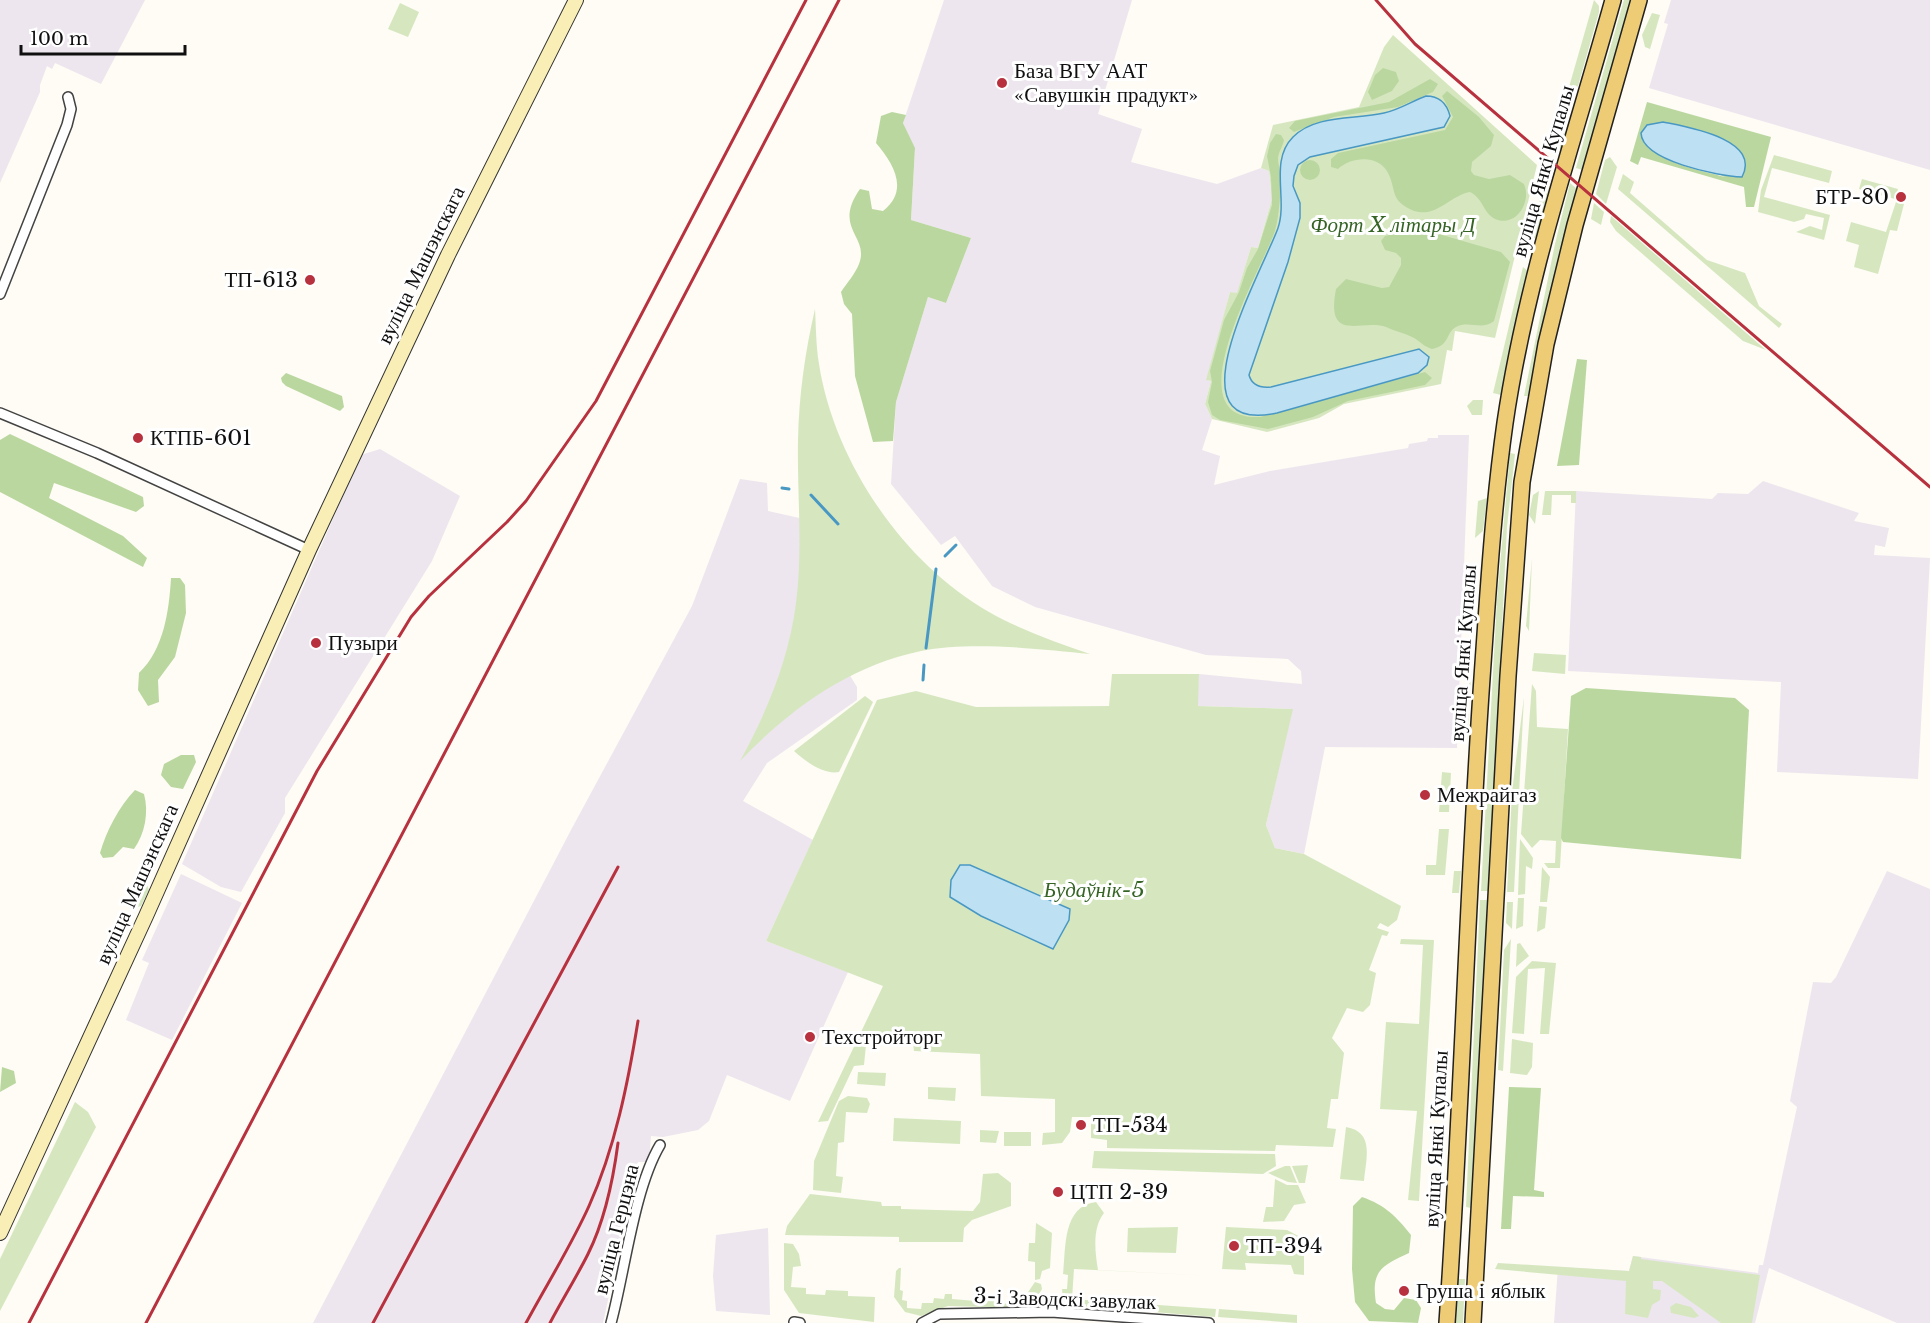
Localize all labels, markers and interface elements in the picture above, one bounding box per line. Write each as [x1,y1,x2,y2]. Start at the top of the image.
scale bar [21,18,184,56]
text: 100 m [30,28,88,50]
place label: База ВГУ ААТ «Савушкін прадукт» [1014,58,1198,108]
marker: База ВГУ ААТ «Савушкін прадукт» [995,76,1009,90]
street label: вуліца Янкі Купалы [1506,82,1580,260]
street label: вуліца Машэнскага [371,181,471,348]
place label: БТР-80 [1815,184,1889,210]
marker: БТР-80 [1894,190,1908,204]
park label: Форт X літары Д [1311,212,1477,238]
place label: ТП-613 [224,267,298,293]
marker: ТП-613 [303,273,317,287]
place label: КТПБ-601 [150,425,252,451]
marker: КТПБ-601 [131,431,145,445]
street label: вуліца Янкі Купалы [1444,564,1482,742]
place label: Пузыри [328,630,398,656]
marker: Пузыри [309,636,323,650]
place label: Межрайгаз [1437,782,1537,808]
marker: Межрайгаз [1418,788,1432,802]
street label: вуліца Машэнскага [90,799,184,968]
park label: Будаўнік-5 [1043,877,1144,903]
place label: Техстройторг [822,1024,943,1050]
marker: Техстройторг [803,1030,817,1044]
street label: вуліца Янкі Купалы [1418,1050,1454,1228]
place label: ТП-534 [1093,1112,1168,1138]
marker: ТП-534 [1074,1118,1088,1132]
street label: вуліца Герцэна [587,1161,645,1297]
place label: ЦТП 2-39 [1070,1179,1168,1205]
marker: ЦТП 2-39 [1051,1185,1065,1199]
place label: ТП-394 [1246,1233,1322,1259]
marker: ТП-394 [1227,1239,1241,1253]
place label: Груша і яблык [1416,1278,1546,1304]
street label: 3-і Заводскі завулак [973,1283,1157,1315]
marker: Груша і яблык [1397,1284,1411,1298]

